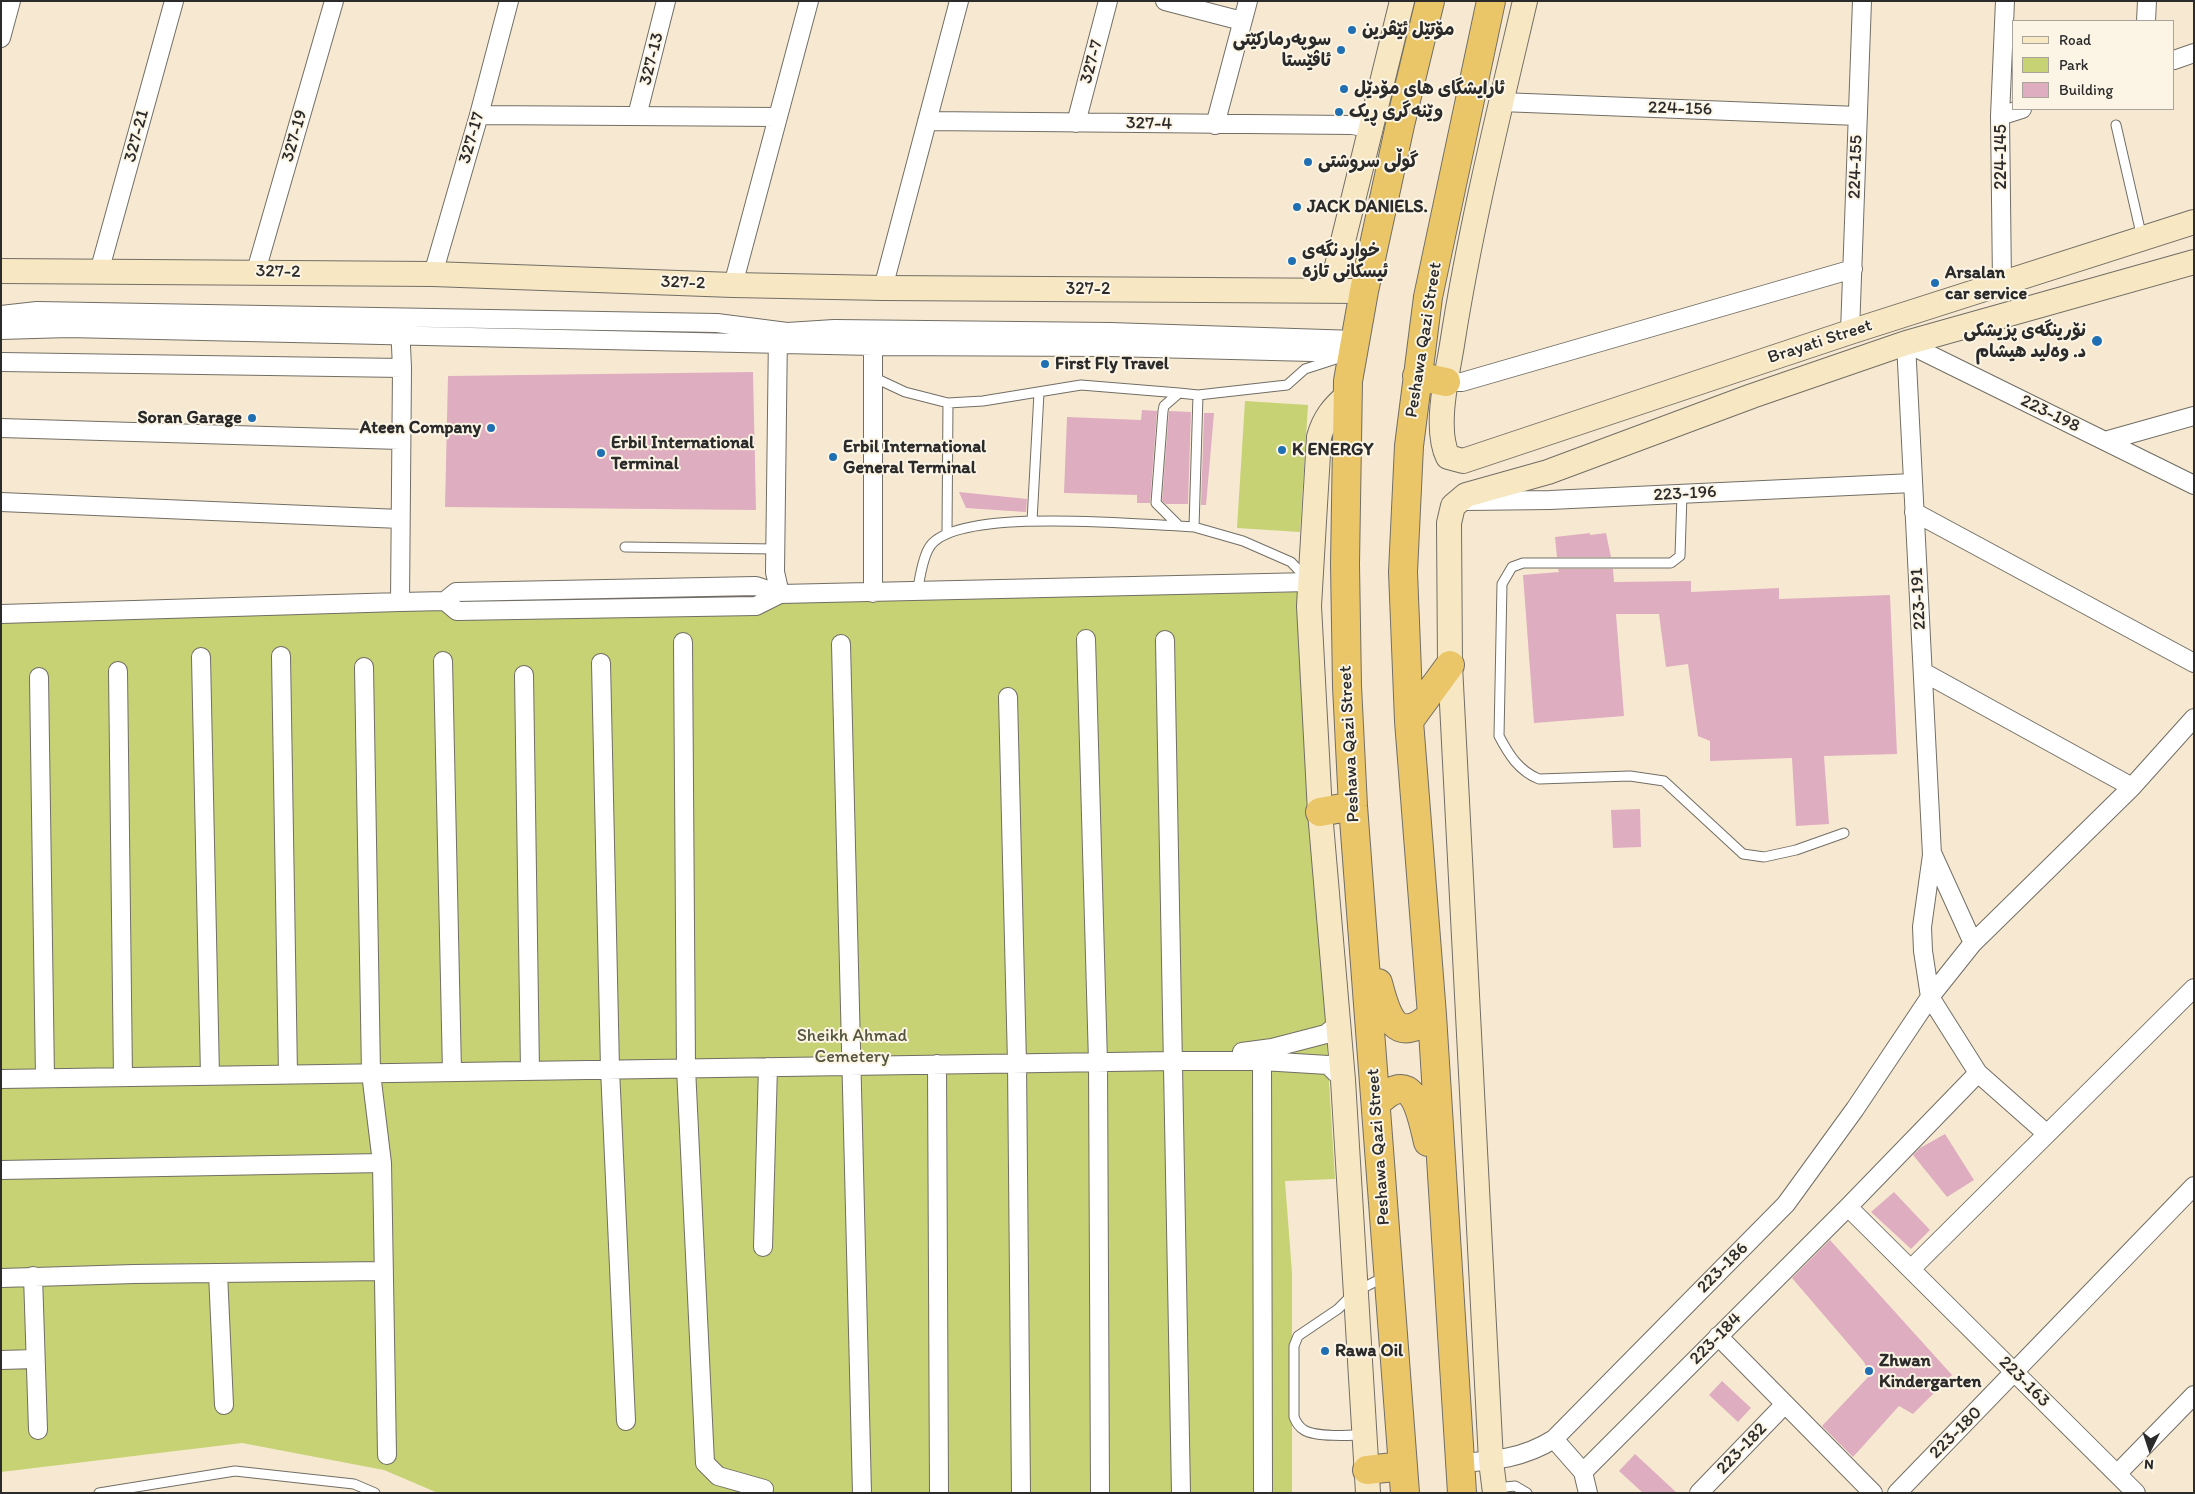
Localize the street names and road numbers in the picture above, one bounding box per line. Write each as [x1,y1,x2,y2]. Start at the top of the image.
street label: 327-13 [635,30,669,88]
street label: 327-7 [1076,38,1108,86]
street label: 224-156 [1647,97,1713,121]
street label: 327-21 [120,107,154,165]
street label: 327-19 [277,107,313,165]
street label: 327-17 [454,110,490,166]
street label: 327-4 [1126,113,1172,135]
street label: 224-145 [1990,124,2012,190]
street label: 224-155 [1844,135,1868,199]
street label: 327-2 [255,261,301,283]
street label: Peshawa Qazi Street [1401,261,1447,419]
street label: 327-2 [660,271,706,295]
street label: 327-2 [1066,278,1110,300]
street label: Brayati Street [1765,315,1875,369]
street label: 223-198 [2017,390,2083,438]
street label: 223-196 [1653,482,1717,506]
street label: 223-191 [1907,567,1931,631]
street label: Peshawa Qazi Street [1335,665,1365,823]
street label: Peshawa Qazi Street [1363,1068,1395,1226]
street label: 223-186 [1693,1238,1753,1298]
street label: 223-184 [1685,1308,1747,1370]
street label: 223-163 [1994,1352,2054,1412]
street label: 223-180 [1925,1402,1987,1464]
street label: 223-182 [1712,1419,1772,1479]

